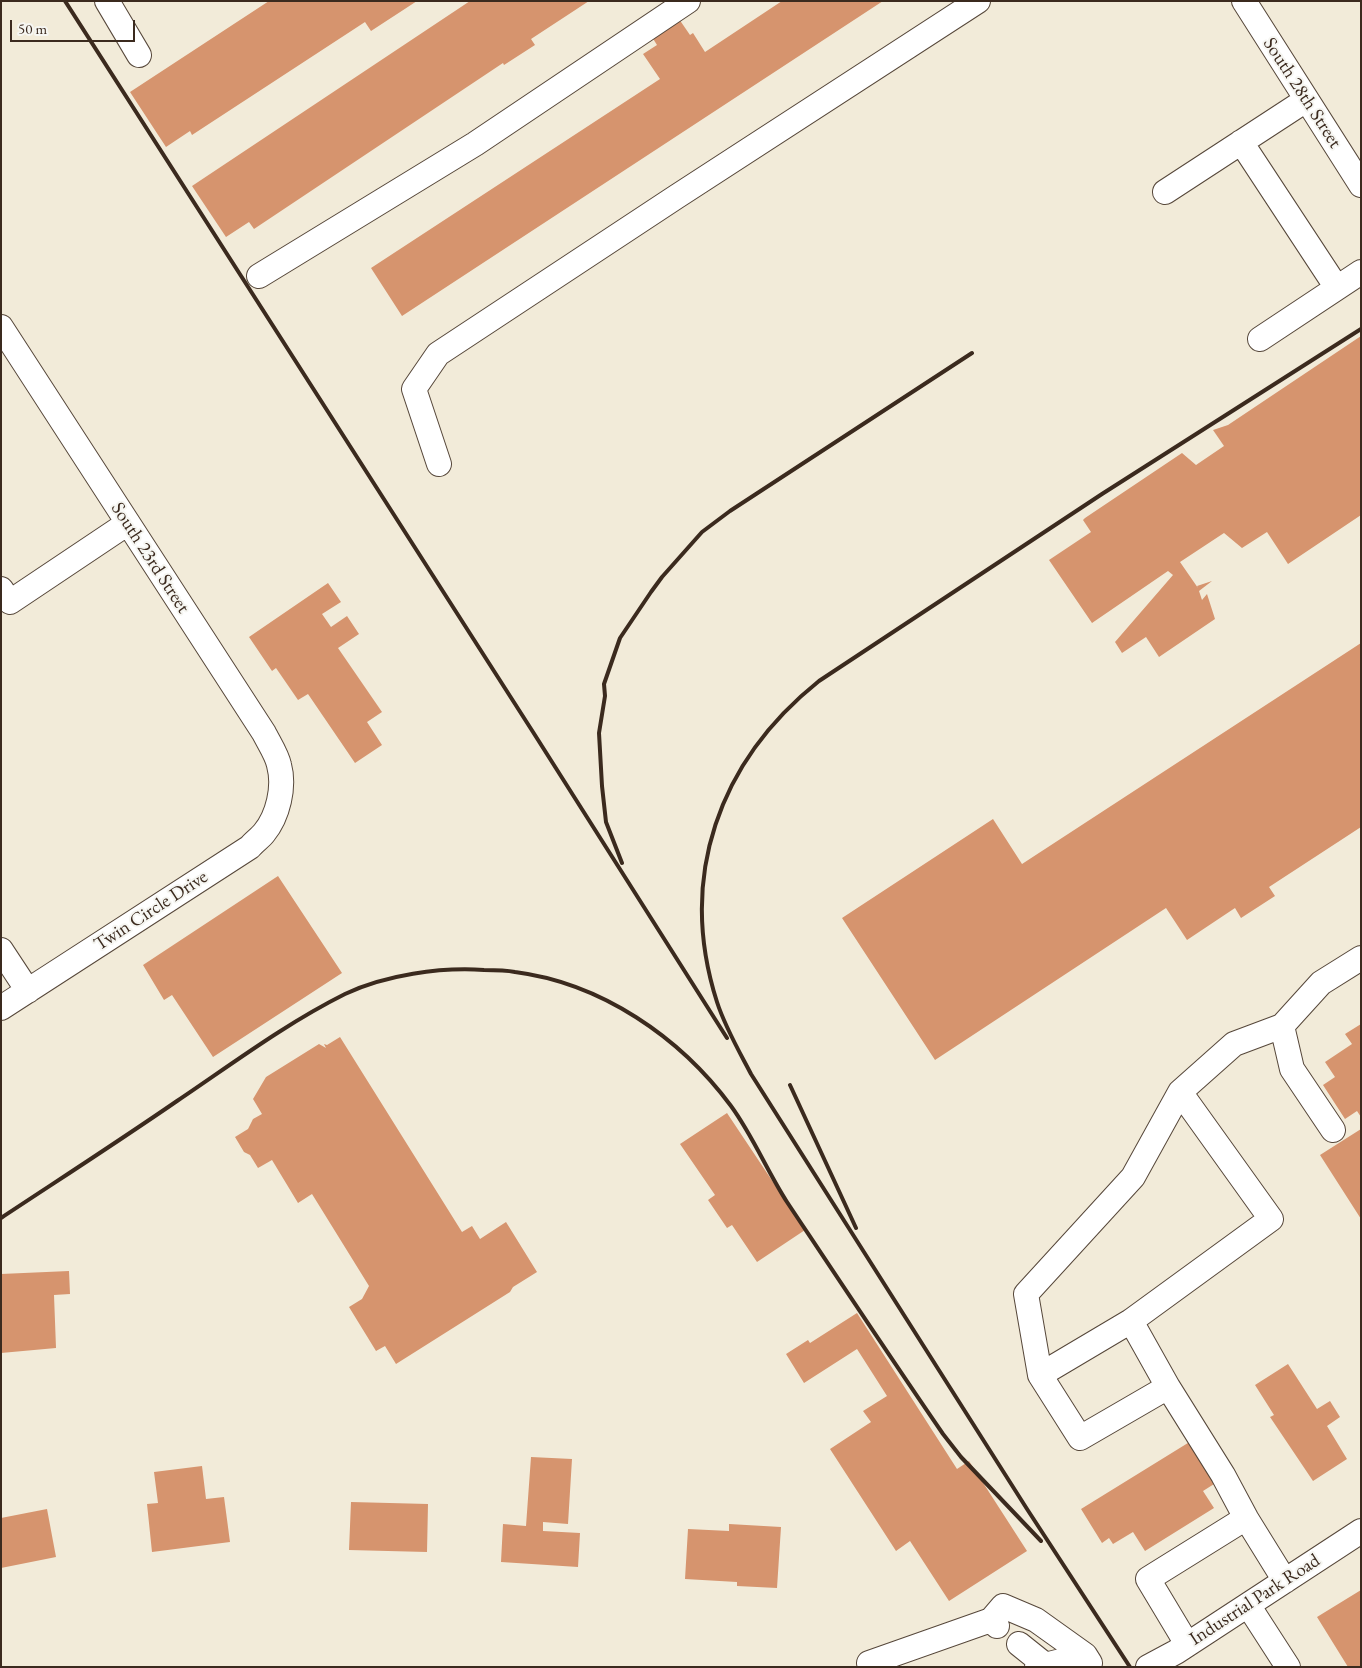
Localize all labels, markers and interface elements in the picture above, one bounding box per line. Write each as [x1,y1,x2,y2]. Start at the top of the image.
scale bar [12,10,138,42]
text: 50 m [18,19,47,38]
street label: South 28th Street [1258,33,1346,153]
street label: South 23rd Street [106,498,194,618]
street label: Twin Circle Drive [90,866,212,956]
street label: Industrial Park Road [1185,1549,1325,1651]

